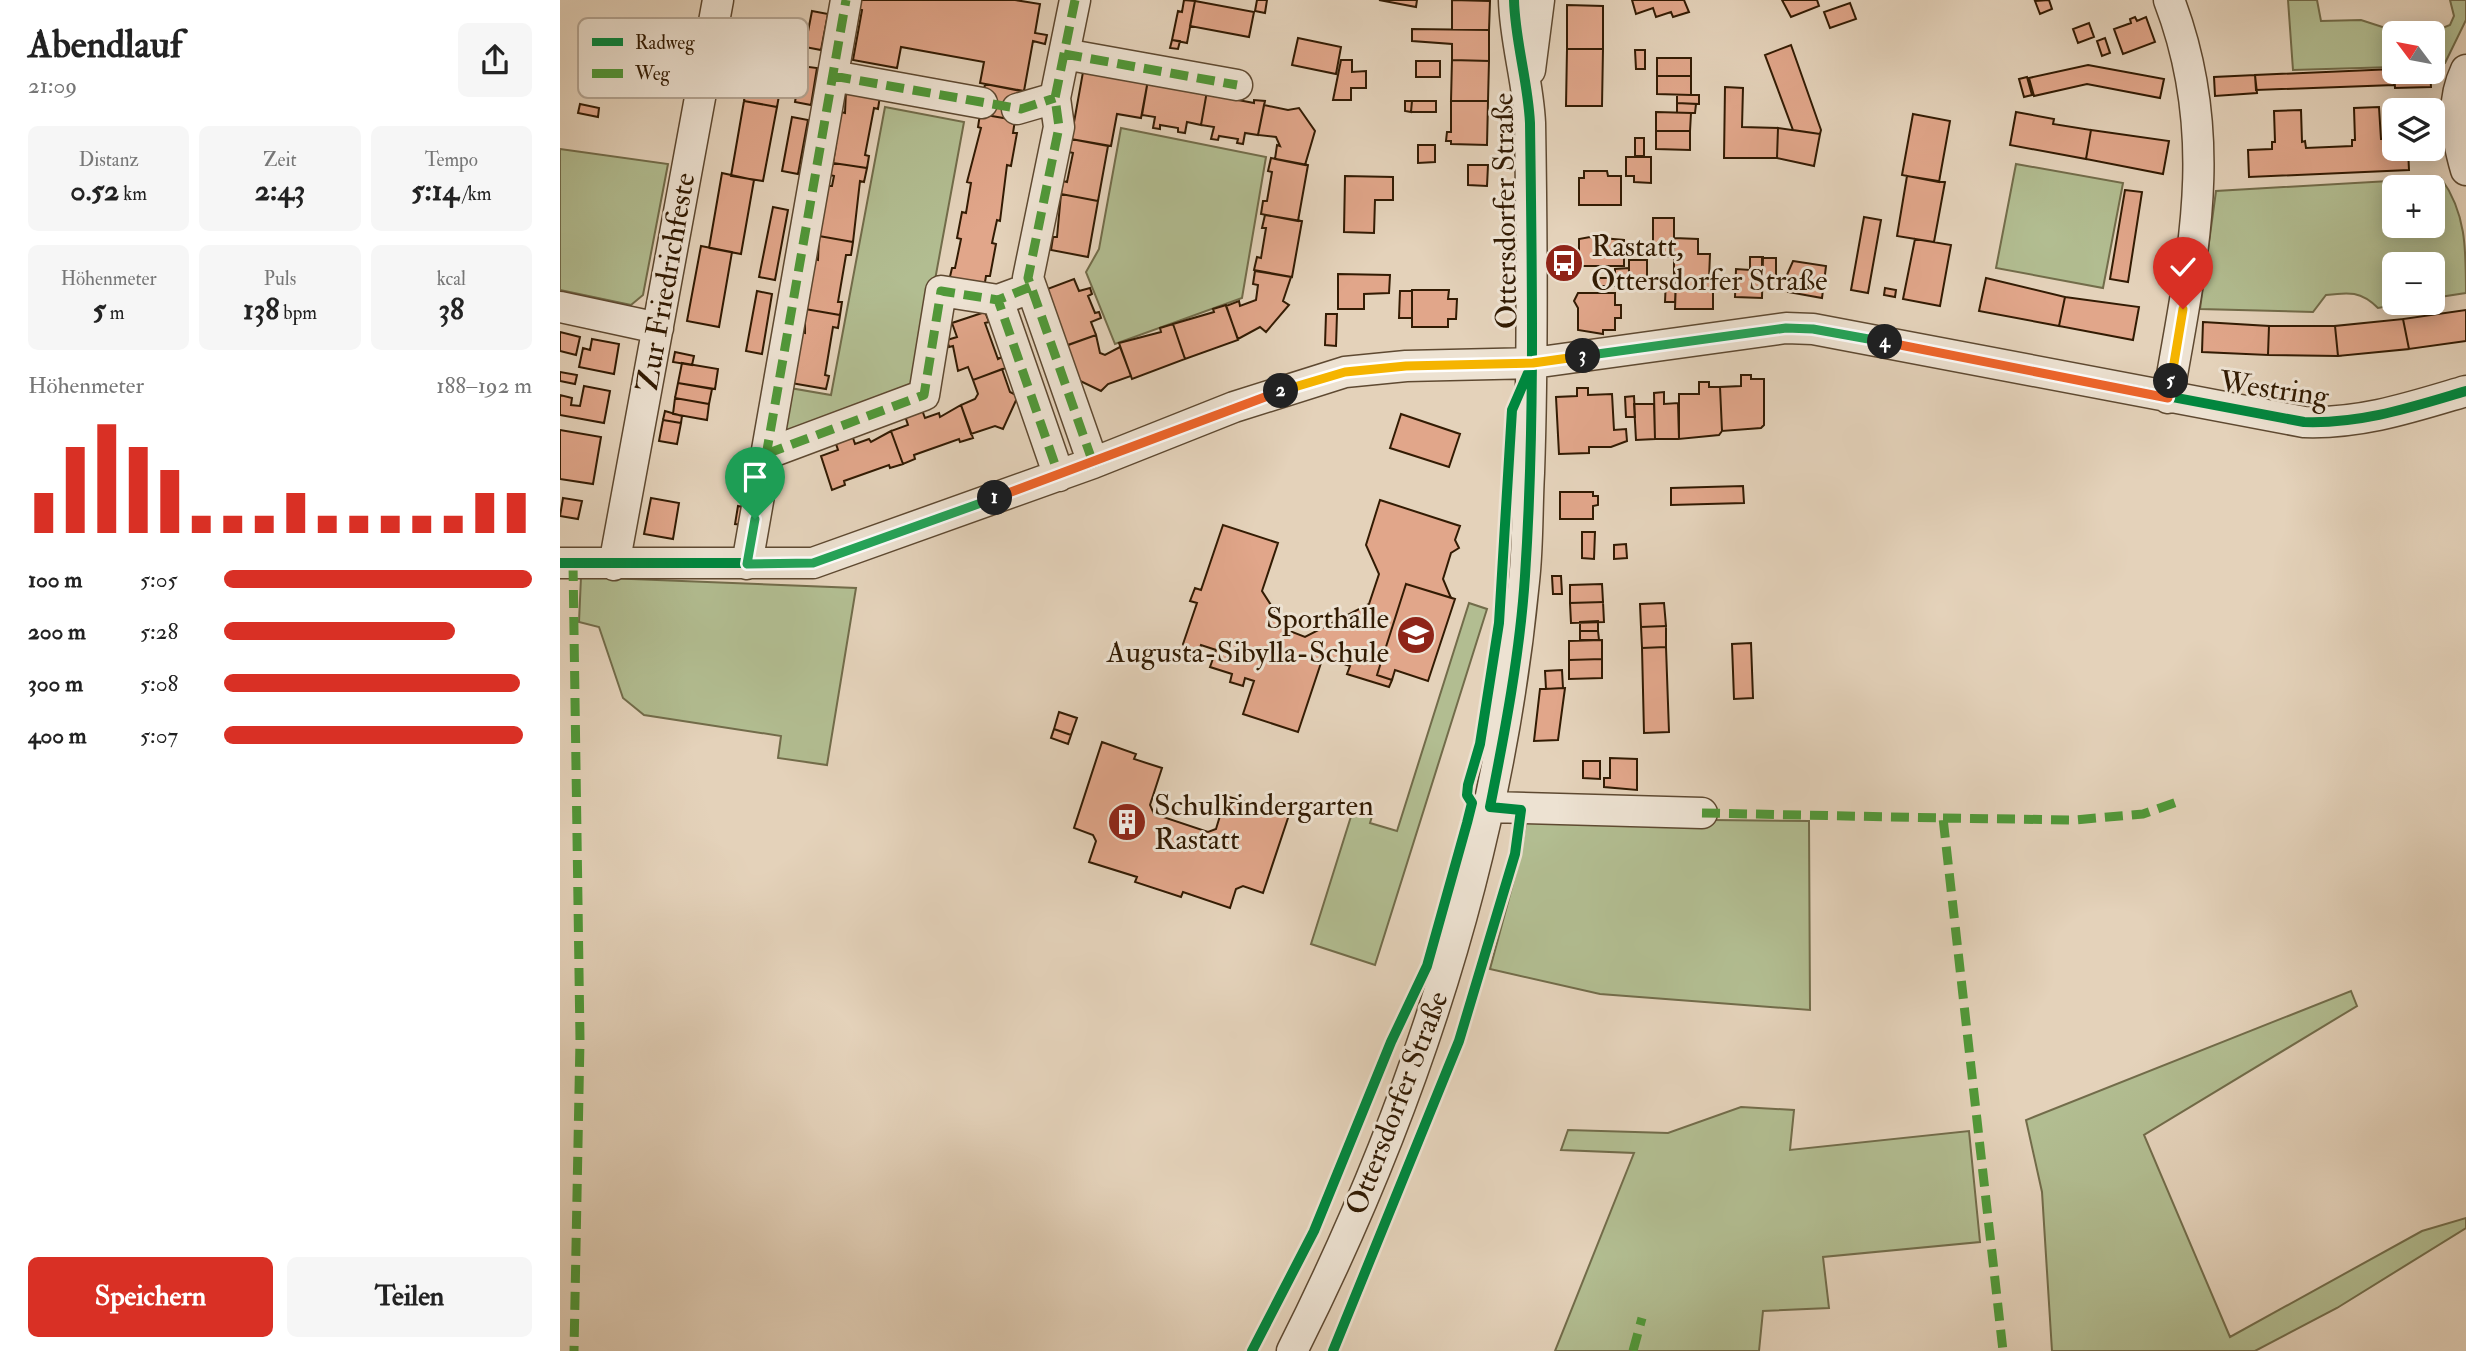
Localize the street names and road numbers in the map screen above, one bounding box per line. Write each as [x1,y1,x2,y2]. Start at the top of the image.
street label: Ottersdorfer Straße [1484,92,1526,330]
street label: Zur Friedrichfeste [629,170,703,394]
street label: Westring [2216,363,2332,415]
street label: Ottersdorfer Straße [1337,986,1457,1220]

